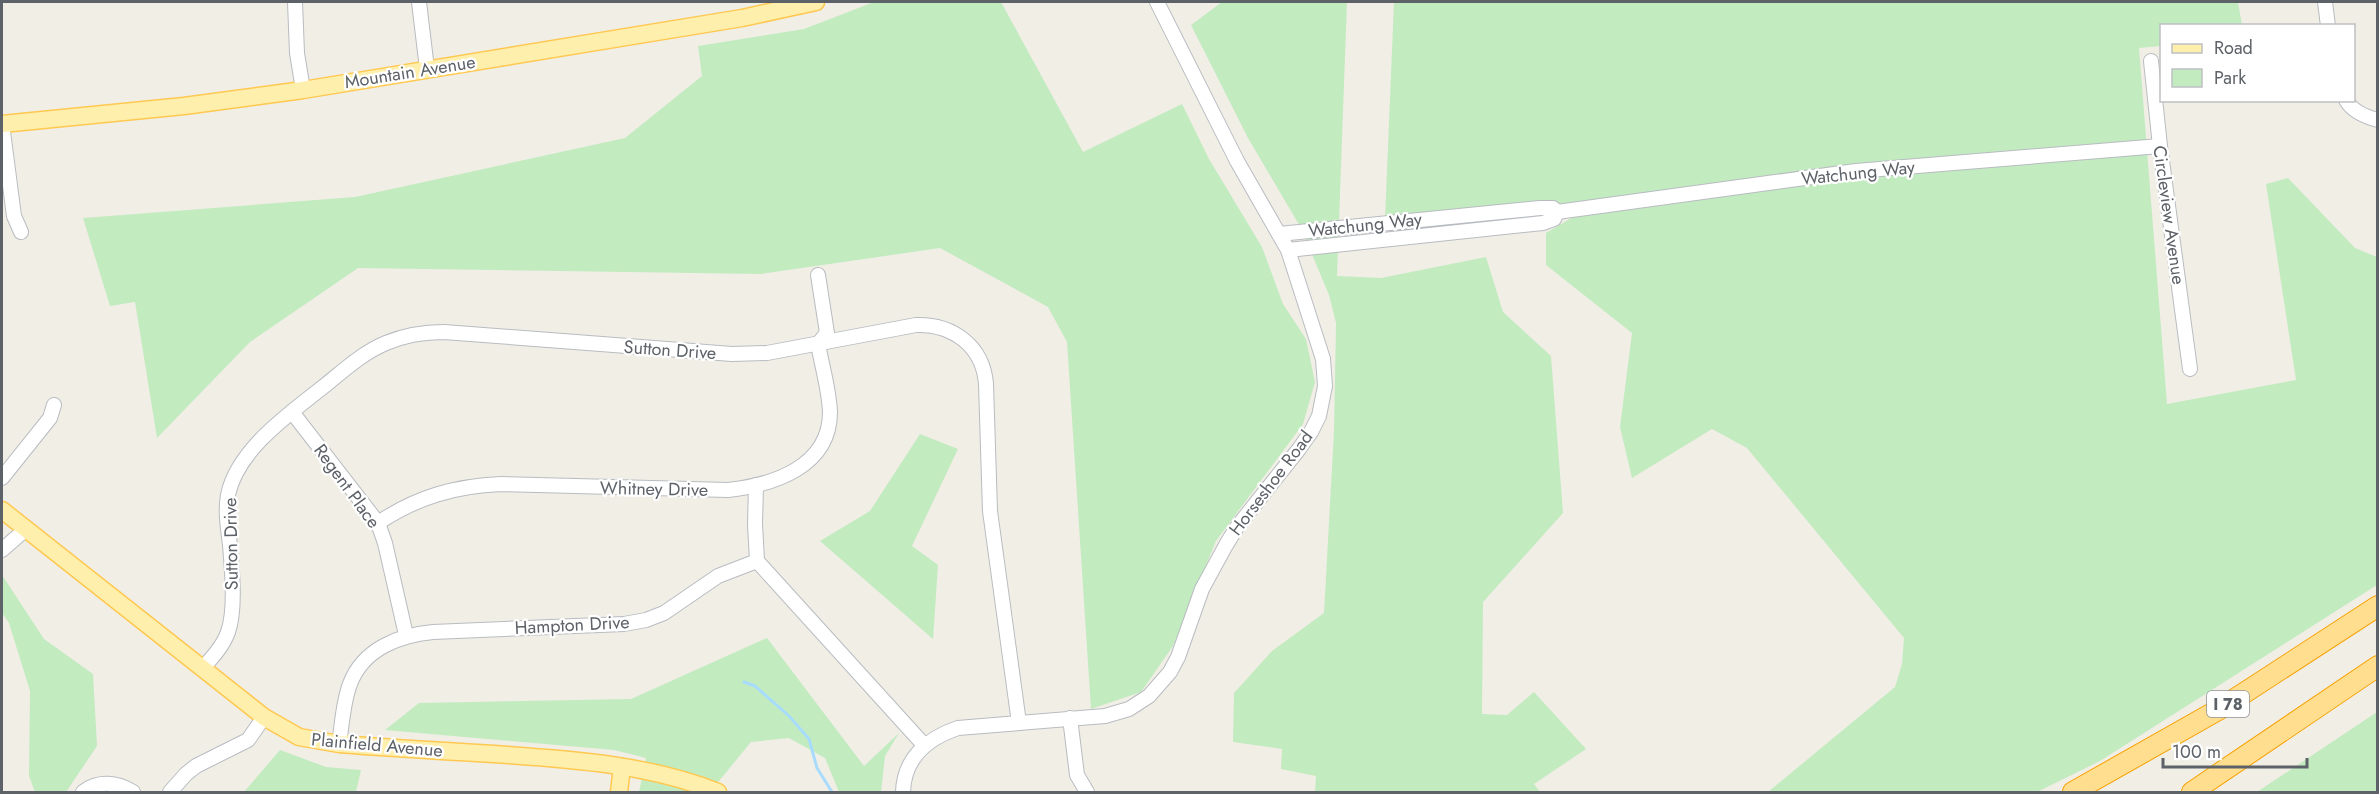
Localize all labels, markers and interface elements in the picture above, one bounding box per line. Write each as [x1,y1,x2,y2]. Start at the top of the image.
legend [2160,24,2355,102]
text: Road [2214,35,2253,61]
street label: Mountain Avenue [343,49,477,95]
text: Park [2214,65,2246,91]
street label: Circleview Avenue [2146,144,2192,286]
street label: Watchung Way [1800,154,1916,192]
street label: Watchung Way [1307,206,1423,244]
street label: Sutton Drive [623,334,717,366]
street label: Horseshoe Road [1223,425,1319,541]
street label: Regent Place [308,438,386,534]
street label: Whitney Drive [600,475,708,503]
street label: Sutton Drive [217,497,245,591]
street label: Hampton Drive [514,609,630,641]
road number: I 78 [2207,691,2249,717]
street label: Plainfield Avenue [310,726,444,764]
scale bar [2163,731,2307,769]
text: 100 m [2172,739,2221,765]

